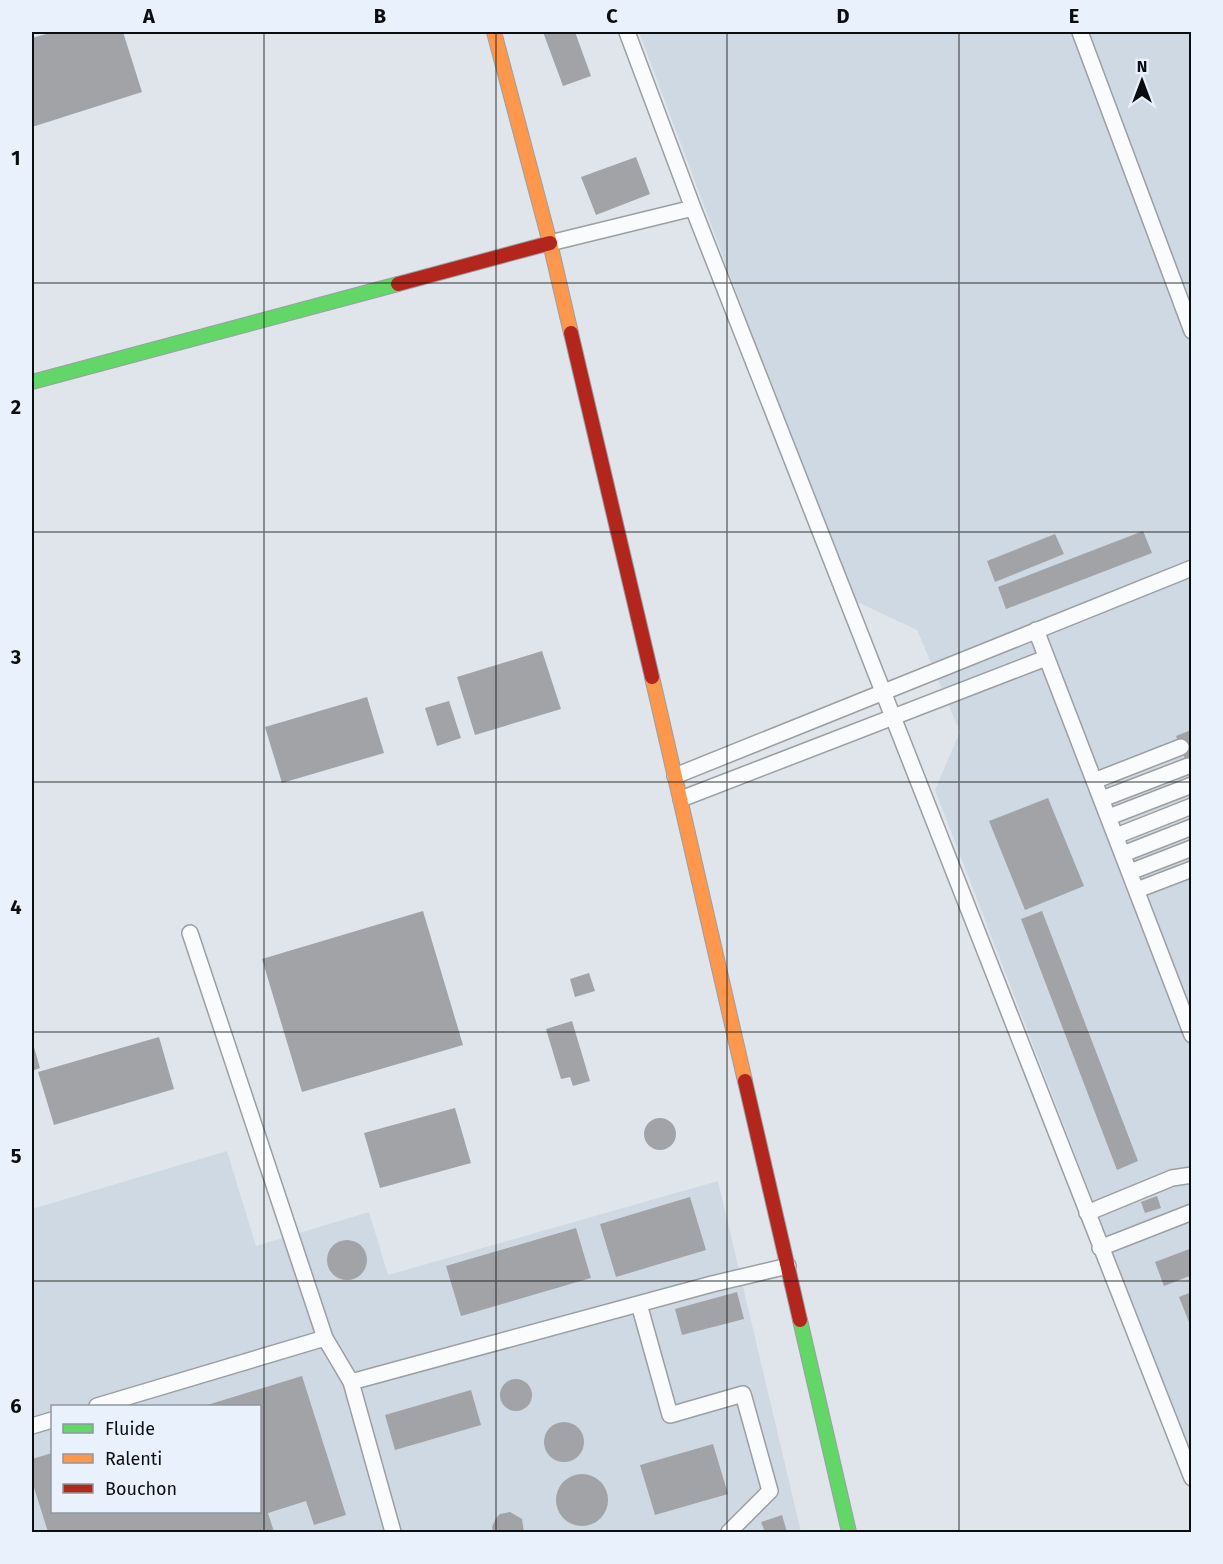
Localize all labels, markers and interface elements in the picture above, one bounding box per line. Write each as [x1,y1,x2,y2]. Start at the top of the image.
text: A [142,4,156,28]
text: B [374,4,386,28]
text: C [606,4,618,28]
text: D [836,4,850,28]
text: E [1069,4,1079,28]
north arrow [1112,51,1172,111]
text: N [1137,57,1147,76]
text: 1 [11,146,21,170]
text: 2 [11,395,21,419]
text: 3 [10,645,21,669]
text: 4 [10,895,22,919]
text: 5 [11,1144,22,1168]
text: 6 [10,1394,22,1418]
legend [51,1405,261,1513]
text: Fluide [105,1418,155,1440]
text: Ralenti [105,1448,162,1470]
text: Bouchon [105,1478,177,1500]

